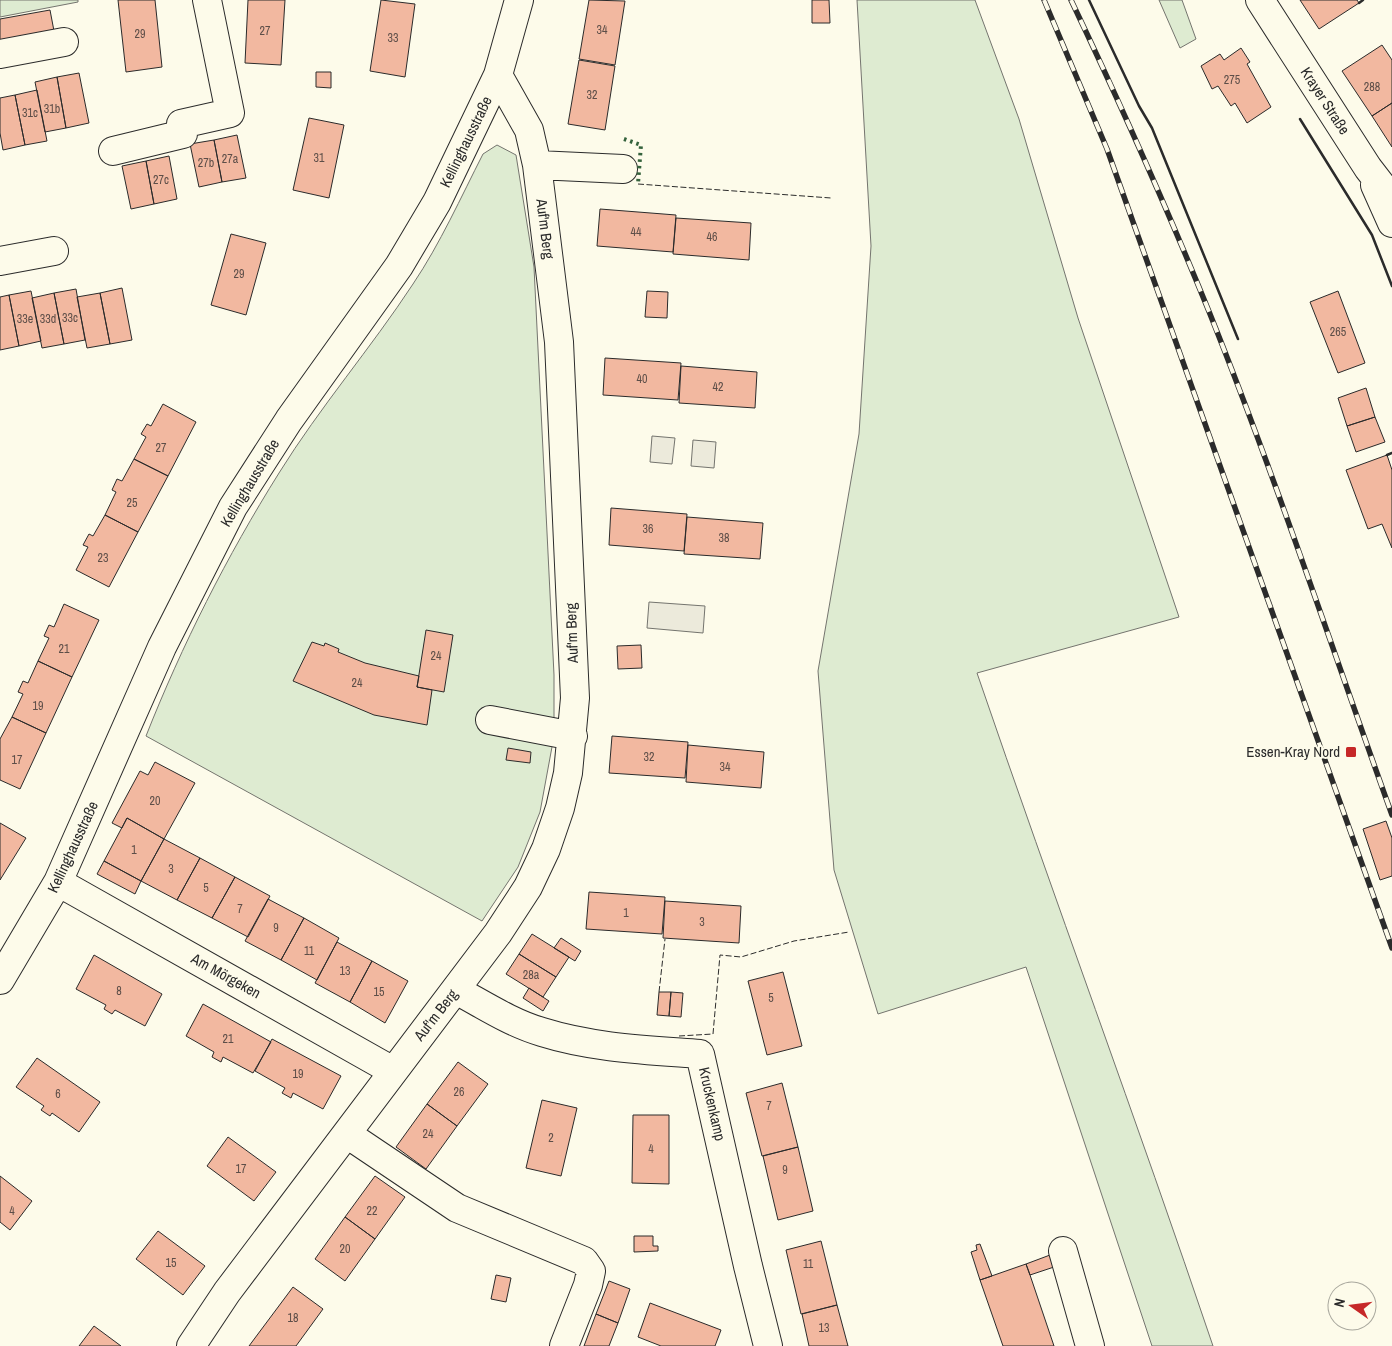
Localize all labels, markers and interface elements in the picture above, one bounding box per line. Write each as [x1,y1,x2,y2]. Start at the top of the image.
house number: 34 [597,22,608,38]
house number: 27 [260,23,271,39]
house number: 29 [135,26,145,42]
house number: 33 [388,30,398,46]
street label: Krayer Straße [1296,63,1355,139]
house number: 275 [1224,72,1241,88]
house number: 288 [1364,79,1380,95]
house number: 32 [587,87,597,103]
street label: Kellinghausstraße [434,92,497,191]
house number: 31b [44,101,60,117]
house number: 31c [22,105,38,121]
house number: 31 [314,150,325,166]
house number: 27a [222,151,239,167]
house number: 27b [198,155,214,171]
house number: 27c [153,172,169,188]
street label: Auf'm Berg [531,197,560,260]
house number: 44 [631,224,642,240]
house number: 46 [707,229,717,245]
house number: 29 [234,266,244,282]
house number: 33c [62,310,78,326]
house number: 33e [17,311,33,327]
house number: 33d [40,311,56,327]
house number: 265 [1330,324,1347,340]
house number: 40 [637,371,647,387]
house number: 42 [713,379,723,395]
street label: Kellinghausstraße [215,435,284,531]
house number: 27 [156,440,167,456]
house number: 25 [127,495,138,511]
house number: 36 [643,521,653,537]
house number: 38 [719,530,729,546]
house number: 23 [98,550,108,566]
street label: Auf'm Berg [560,602,583,665]
house number: 21 [59,641,70,657]
house number: 24 [431,648,442,664]
house number: 24 [352,675,363,691]
house number: 19 [33,698,43,714]
place label: Essen-Kray Nord [1246,741,1340,762]
marker: Essen-Kray Nord [1344,745,1358,759]
house number: 32 [644,749,654,765]
house number: 17 [12,752,23,768]
house number: 34 [720,759,731,775]
house number: 20 [150,793,160,809]
street label: Kellinghausstraße [42,797,103,896]
house number: 1 [131,842,137,858]
house number: 3 [168,861,174,877]
house number: 5 [203,880,209,896]
house number: 7 [237,901,243,917]
house number: 1 [623,905,629,921]
house number: 3 [699,914,705,930]
house number: 9 [273,920,279,936]
house number: 11 [304,943,315,959]
street label: Am Mörgeken [187,947,265,1003]
house number: 13 [340,963,350,979]
house number: 28a [523,967,540,983]
house number: 8 [116,983,122,999]
house number: 15 [374,984,385,1000]
street label: Auf'm Berg [408,984,463,1046]
house number: 5 [768,990,774,1006]
house number: 21 [223,1031,234,1047]
street label: Kruckenkamp [694,1065,731,1143]
house number: 19 [293,1066,303,1082]
house number: 26 [454,1084,464,1100]
house number: 6 [55,1086,61,1102]
house number: 7 [766,1098,772,1114]
house number: 24 [423,1126,434,1142]
house number: 2 [548,1130,554,1146]
house number: 4 [648,1141,654,1157]
house number: 17 [236,1161,247,1177]
house number: 9 [782,1162,788,1178]
house number: 4 [9,1203,15,1219]
house number: 22 [367,1203,377,1219]
house number: 20 [340,1241,350,1257]
house number: 15 [166,1255,177,1271]
house number: 11 [803,1256,814,1272]
north arrow [1327,1281,1377,1331]
text: N [1330,1297,1349,1309]
house number: 18 [288,1310,298,1326]
house number: 13 [819,1320,829,1336]

